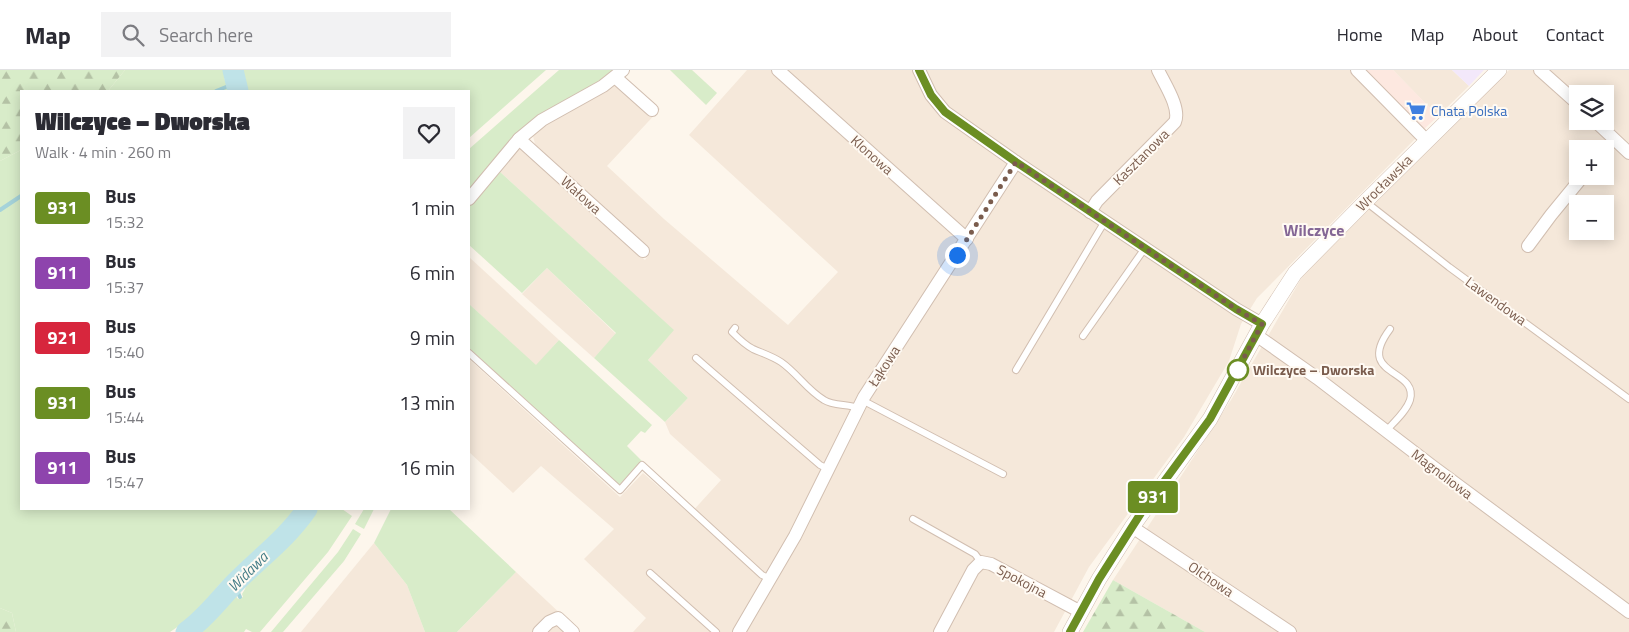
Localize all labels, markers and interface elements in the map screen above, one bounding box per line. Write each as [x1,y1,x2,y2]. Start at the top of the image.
search box [101,12,451,57]
text: Map [25,17,71,53]
text: Search here [159,20,253,49]
icon: search [119,21,147,49]
text: Home [1337,21,1383,48]
text: Map [1411,21,1444,48]
text: About [1472,21,1518,48]
text: Contact [1546,21,1604,48]
map controls [1569,85,1614,240]
button: layers [1569,85,1614,130]
supermarket icon: Chata Polska [1405,100,1427,122]
place label: Chata Polska [1431,100,1507,121]
text: Wilczyce – Dworska [35,103,250,139]
button: heart [403,107,455,159]
street label: Kasztanowa [1108,124,1174,190]
street label: Klonowa [846,130,898,180]
text: Walk · 4 min · 260 m [35,140,171,164]
button: + [1569,140,1614,185]
street label: Wrocławska [1351,150,1417,216]
street label: Wałowa [556,171,606,219]
text: Bus [105,181,136,210]
text: 1 min [410,193,455,222]
text: 931 [47,194,78,221]
button: − [1569,195,1614,240]
text: 15:32 [105,210,144,234]
district label: Wilczyce [1284,218,1344,242]
your location [945,243,970,268]
text: Bus [105,246,136,275]
text: 6 min [410,258,455,287]
text: 911 [47,259,78,286]
street label: Lawendowa [1461,271,1531,330]
text: 15:37 [105,275,144,299]
text: Bus [105,311,136,340]
text: 9 min [410,323,455,352]
text: 921 [47,324,78,351]
text: 15:40 [105,340,144,364]
street label: Łąkowa [862,341,905,391]
marker: Wilczyce – Dworska [1227,359,1249,381]
place label: Wilczyce – Dworska [1253,359,1374,380]
text: Bus [105,376,136,405]
text: 13 min [399,388,455,417]
text: 931 [47,389,78,416]
text: 15:44 [105,405,144,429]
text: Bus [105,441,136,470]
street label: Magnoliowa [1407,444,1477,504]
text: 16 min [399,453,455,482]
text: 911 [47,454,78,481]
text: 15:47 [105,470,144,494]
line badge: 931 [1124,481,1182,513]
text: 931 [1138,483,1168,510]
water label: Widawa [222,545,274,597]
street label: Olchowa [1184,556,1238,602]
street label: Spokojna [994,559,1051,602]

